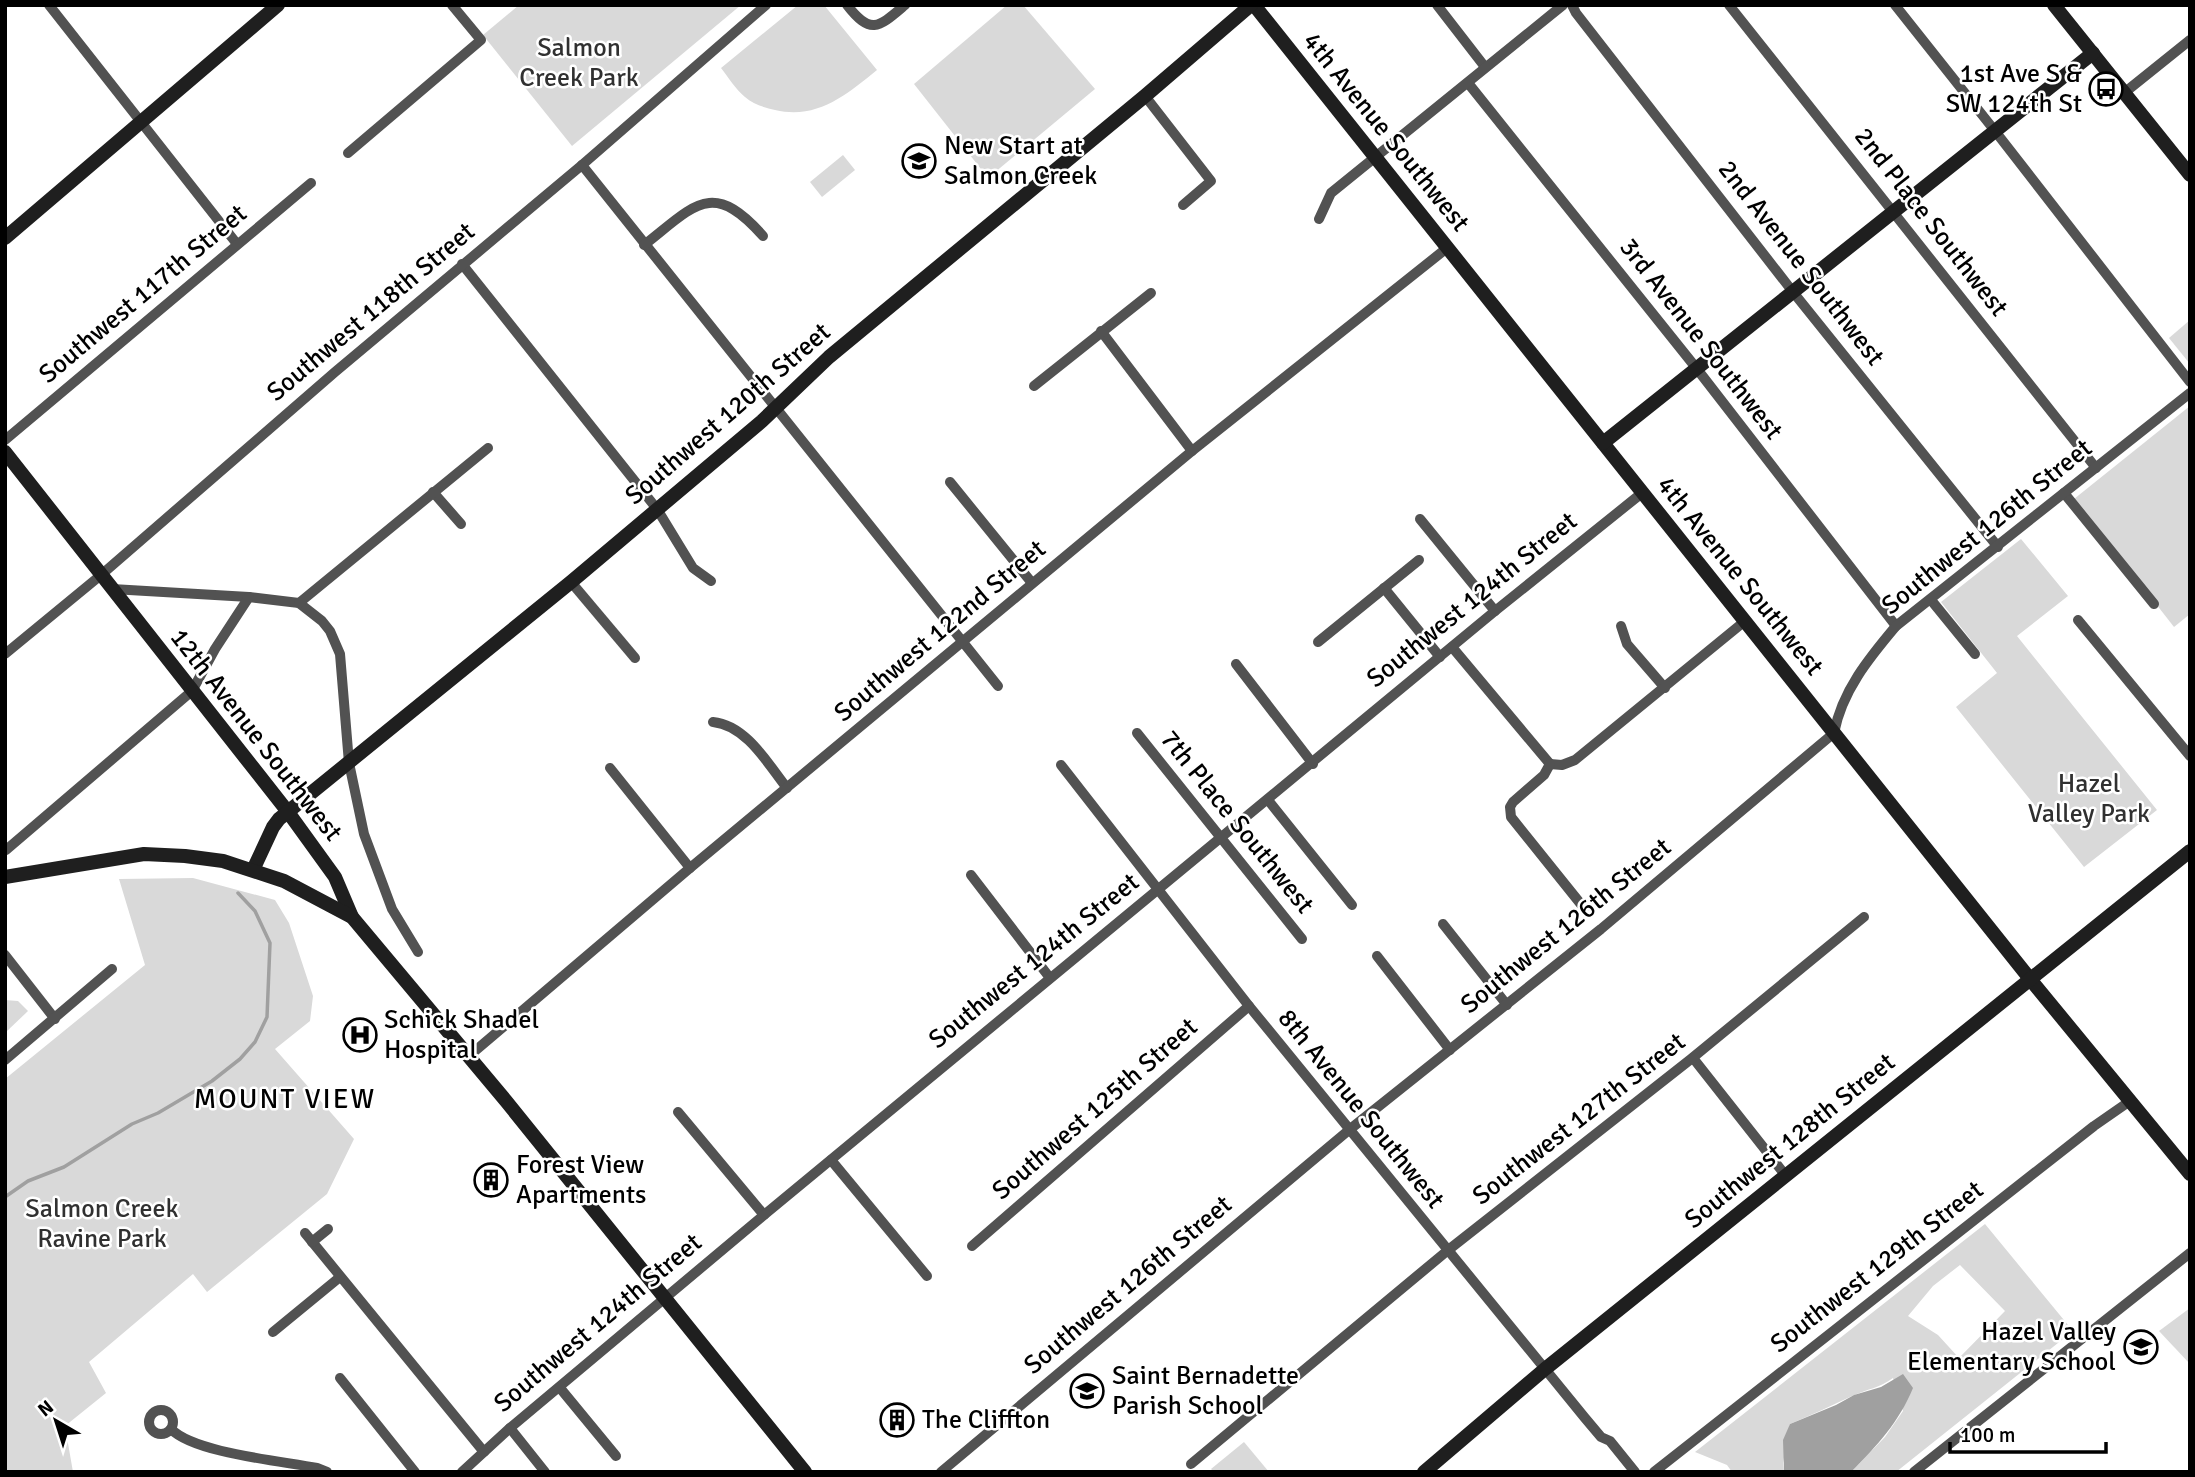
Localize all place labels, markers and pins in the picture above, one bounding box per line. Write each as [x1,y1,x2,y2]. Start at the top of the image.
place label: 1st Ave S & SW 124th St [1946,58,2082,120]
bus stop icon: 1st Ave S & SW 124th St [2087,70,2125,108]
place label: New Start at Salmon Creek [944,130,1097,192]
school or university icon: New Start at Salmon Creek [900,142,938,180]
place label: Schick Shadel Hospital [384,1004,539,1066]
hospital icon: Schick Shadel Hospital [341,1016,379,1054]
place label: Forest View Apartments [516,1149,646,1211]
building icon: Forest View Apartments [472,1161,510,1199]
place label: Hazel Valley Elementary School [1907,1316,2116,1378]
school or university icon: Hazel Valley Elementary School [2122,1328,2160,1366]
place label: Saint Bernadette Parish School [1112,1360,1299,1422]
school or university icon: Saint Bernadette Parish School [1068,1372,1106,1410]
building icon: The Cliffton [878,1401,916,1439]
place label: The Cliffton [922,1404,1050,1436]

